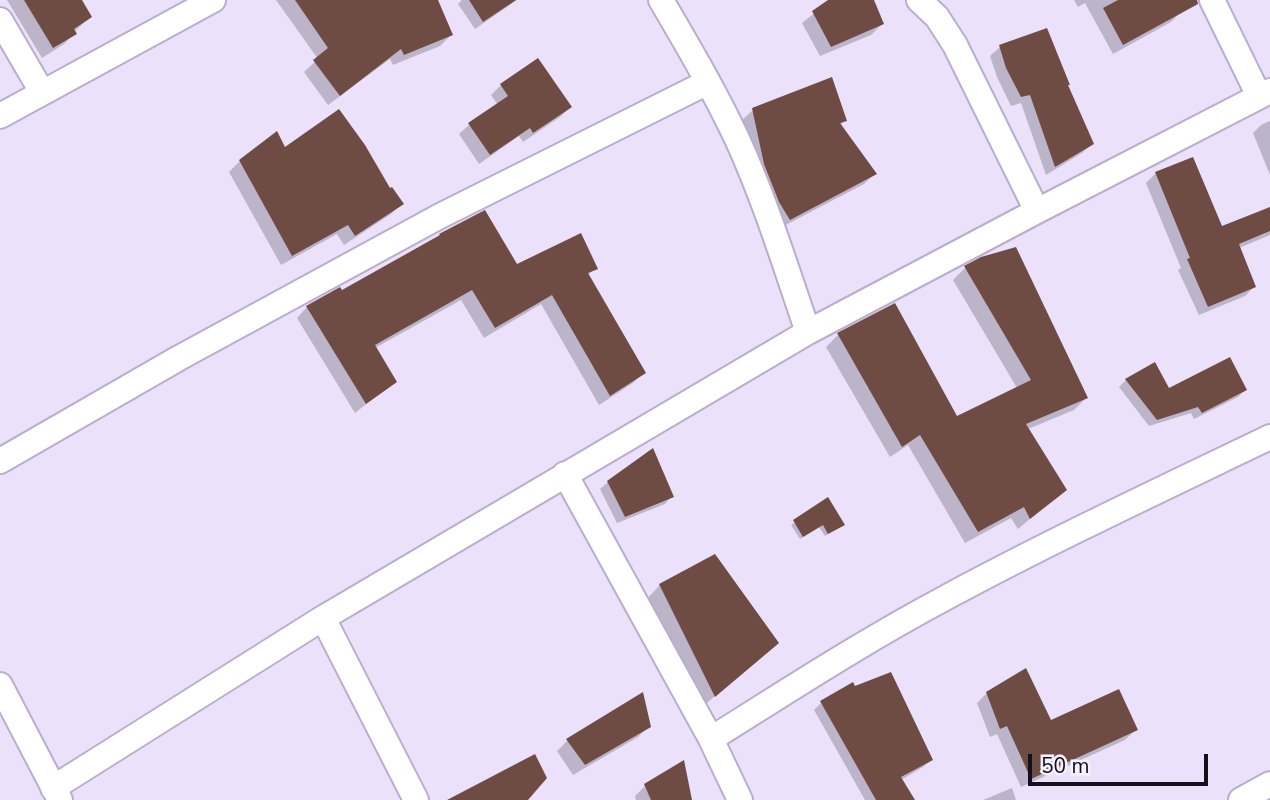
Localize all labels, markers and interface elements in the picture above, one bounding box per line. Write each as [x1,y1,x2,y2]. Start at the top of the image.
scale bar [1032,740,1212,784]
text: 50 m [1041,752,1090,780]

